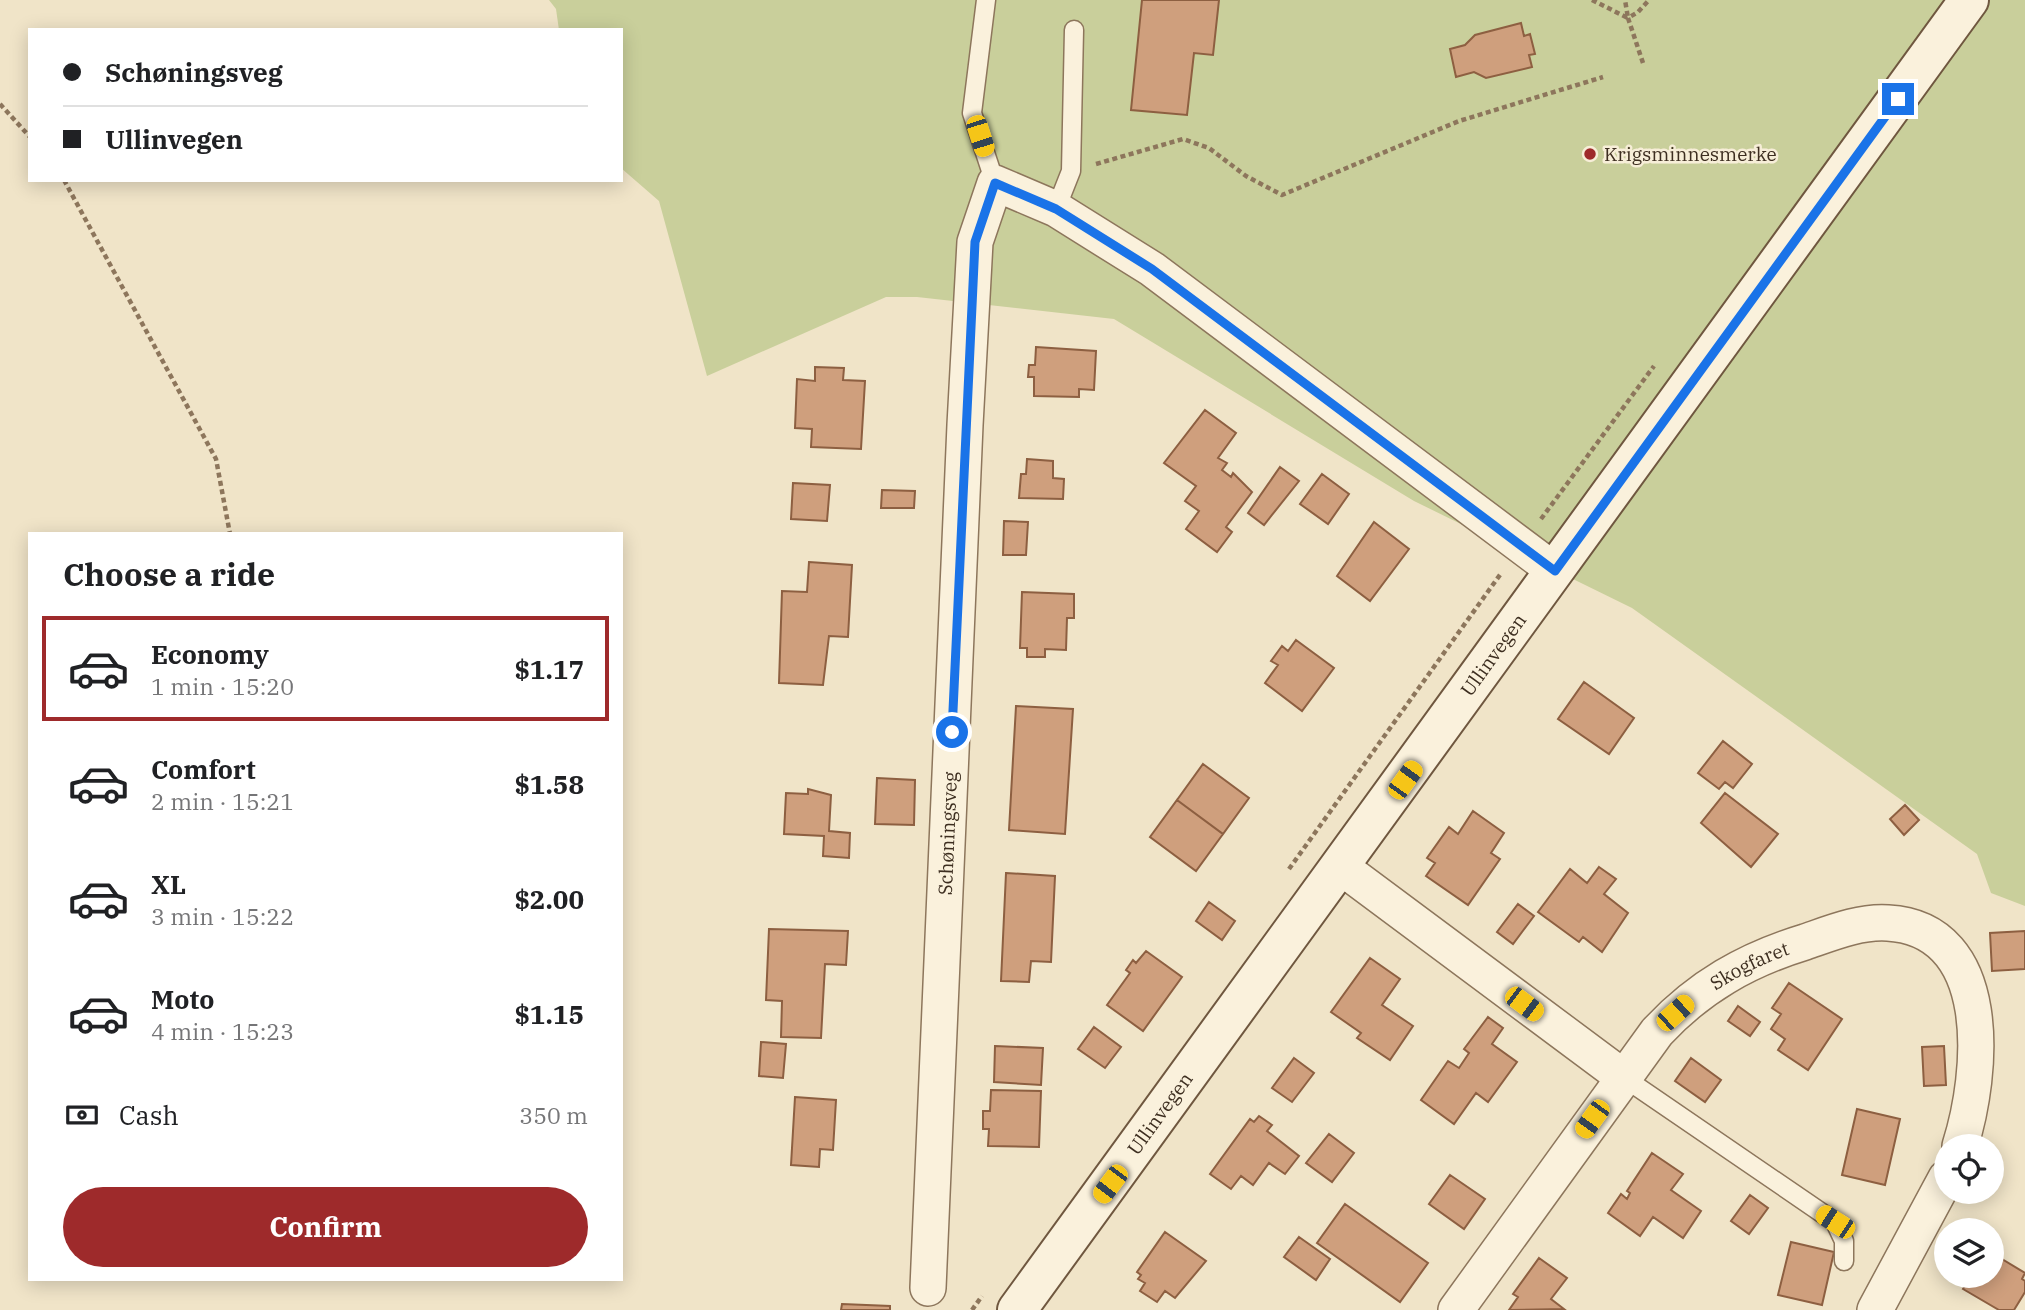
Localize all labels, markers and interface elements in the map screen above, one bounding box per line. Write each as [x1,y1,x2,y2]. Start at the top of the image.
text: Schøningsveg [105,55,283,89]
route end [1882,83,1914,115]
car [964,113,997,159]
text: Ullinvegen [105,122,243,156]
place label: Krigsminnesmerke [1604,142,1777,166]
marker: Krigsminnesmerke [1582,146,1598,162]
text: Choose a ride [63,553,275,595]
street label: Ullinvegen [1455,609,1531,701]
icon: car [67,637,130,700]
text: Economy [151,637,269,671]
text: $1.17 [514,652,584,686]
text: 1 min · 15:20 [151,671,294,701]
route start [936,716,968,748]
icon: car [67,752,130,815]
text: Comfort [151,752,256,786]
car [1385,757,1426,803]
text: $1.58 [514,767,584,801]
street label: Schøningsveg [933,770,962,896]
text: 2 min · 15:21 [151,786,294,816]
icon: car [67,867,130,930]
text: XL [151,867,186,901]
text: $2.00 [514,882,584,916]
text: 3 min · 15:22 [151,901,294,931]
street label: Skogfaret [1705,936,1792,995]
icon: car [67,982,130,1045]
text: Moto [151,982,214,1016]
car [1501,983,1548,1025]
car [1653,991,1698,1035]
text: $1.15 [514,997,584,1031]
text: 4 min · 15:23 [151,1016,294,1046]
street label: Ullinvegen [1122,1068,1198,1159]
icon: cash [63,1096,101,1134]
car [1572,1096,1613,1142]
text: Cash [119,1098,179,1132]
text: 350 m [519,1100,588,1130]
map controls [1934,1134,2004,1288]
button: locate [1934,1134,2004,1204]
car [1089,1161,1132,1207]
button: Confirm [63,1187,588,1267]
car [1812,1202,1859,1242]
button: layers [1934,1218,2004,1288]

